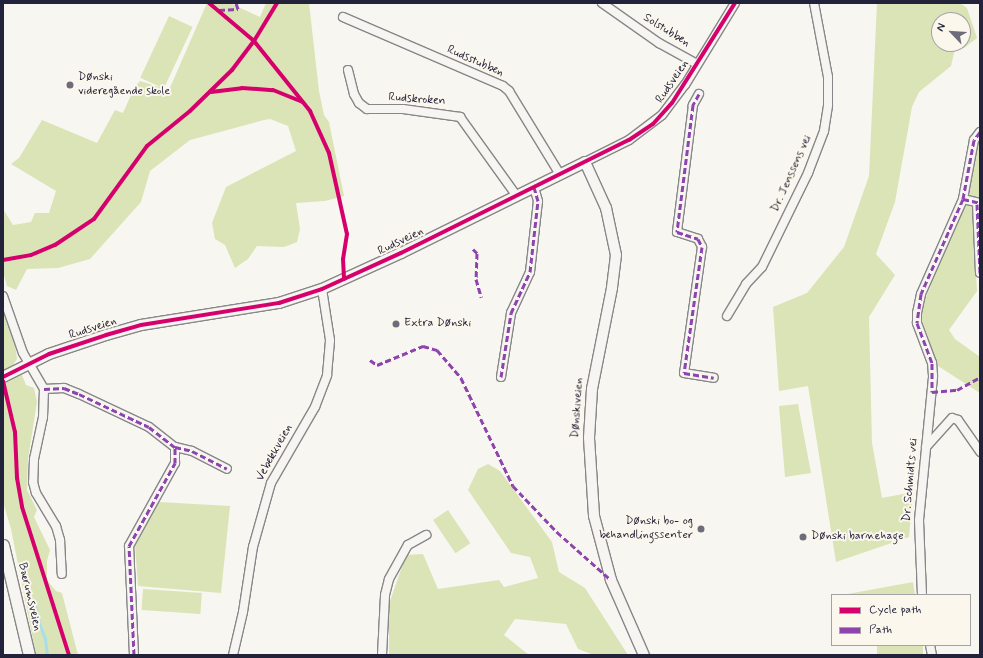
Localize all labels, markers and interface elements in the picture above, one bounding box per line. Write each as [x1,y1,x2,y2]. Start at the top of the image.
street label: Solstubben [640,11,692,51]
north arrow [931,12,971,52]
text: N [933,21,949,34]
street label: Rudsstubben [444,43,506,81]
street label: Rudsveien [653,58,693,106]
place label: Dønski videregående skole [78,71,171,99]
marker: Dønski videregående skole [65,80,75,90]
street label: Rudskroken [388,91,446,109]
street label: Dr. Jenssens vei [769,133,815,215]
street label: Rudsveien [376,225,426,259]
street label: Rudsveien [67,315,119,343]
place label: Extra Dønski [404,317,471,331]
marker: Extra Dønski [391,319,401,329]
street label: Dønskiveien [569,377,587,439]
street label: Vebekkveien [254,422,296,484]
street label: Dr. Schmidts vei [900,438,922,522]
place label: Dønski bo- og behandlingssenter [599,515,693,543]
marker: Dønski bo- og behandlingssenter [696,524,706,534]
place label: Dønski barnehage [811,530,905,544]
marker: Dønski barnehage [798,532,808,542]
street label: Bærumsveien [14,561,44,633]
legend [831,594,971,646]
text: Cycle path [869,602,921,618]
text: Path [869,622,892,638]

